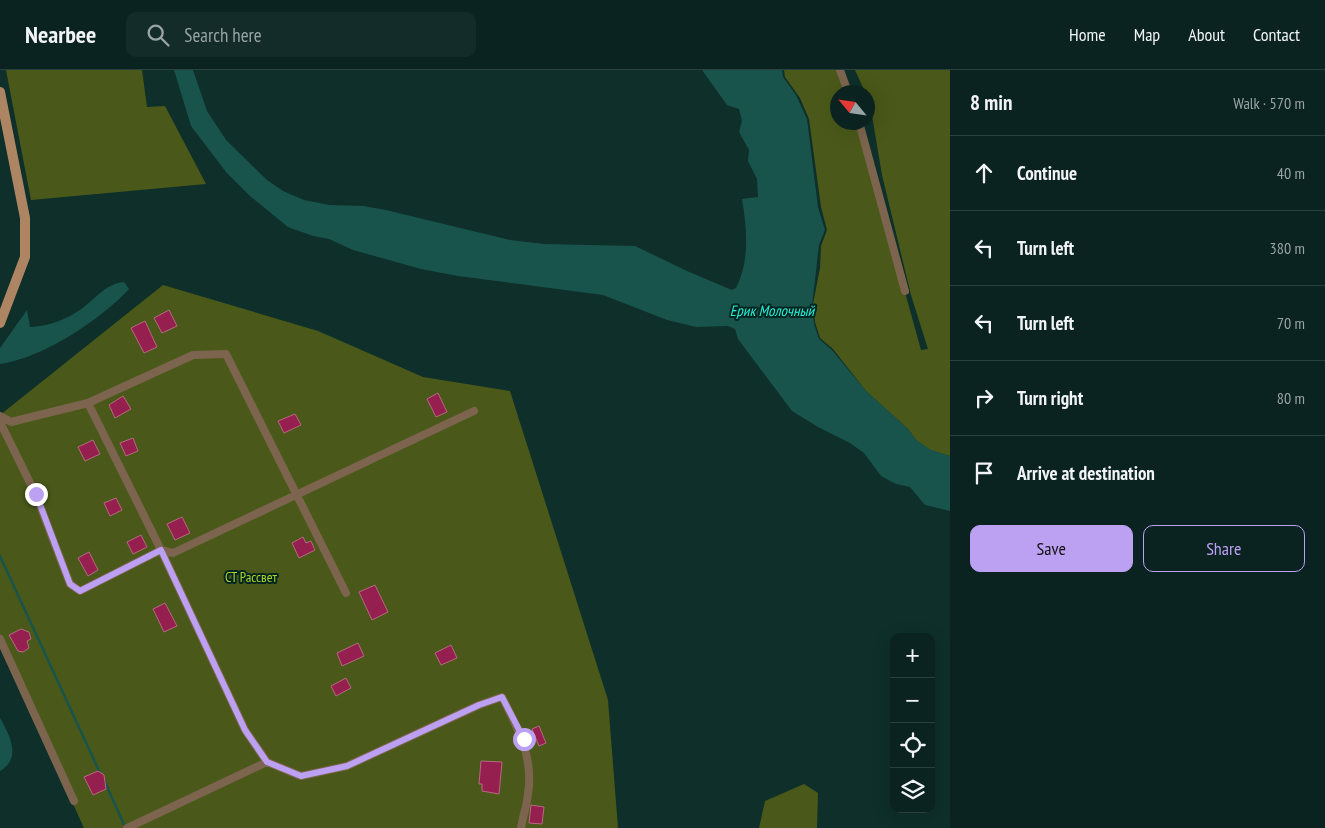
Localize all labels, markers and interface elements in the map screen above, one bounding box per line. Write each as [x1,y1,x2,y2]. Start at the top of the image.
search box [126,12,476,57]
text: Nearbee [25,19,96,50]
icon: search [144,21,172,49]
text: Search here [184,23,262,47]
text: Home [1069,23,1106,46]
text: Map [1134,23,1160,46]
text: About [1188,23,1225,46]
text: Contact [1253,23,1300,46]
north arrow [830,85,875,130]
text: 8 min [970,89,1012,116]
text: Walk · 570 m [1233,93,1305,113]
icon: ahead [970,159,998,187]
text: Continue [1017,161,1077,185]
text: 40 m [1277,163,1305,183]
icon: left [970,234,998,262]
text: Turn left [1017,236,1074,260]
text: 380 m [1270,238,1305,258]
water label: Ерик Молочный [730,301,816,320]
icon: left [970,309,998,337]
text: Turn left [1017,311,1074,335]
text: 70 m [1277,313,1305,333]
icon: right [970,384,998,412]
text: Turn right [1017,386,1083,410]
text: 80 m [1277,388,1305,408]
icon: arrive [970,459,998,487]
text: Arrive at destination [1017,461,1155,485]
route end [25,483,48,506]
button: Save [970,525,1133,572]
button: Share [1143,525,1305,572]
park label: СТ Рассвет [225,568,278,586]
map controls [890,633,935,813]
button: + [890,633,935,678]
button: − [890,678,935,723]
button: locate [890,723,935,768]
route start [513,728,536,751]
button: layers [890,768,935,813]

